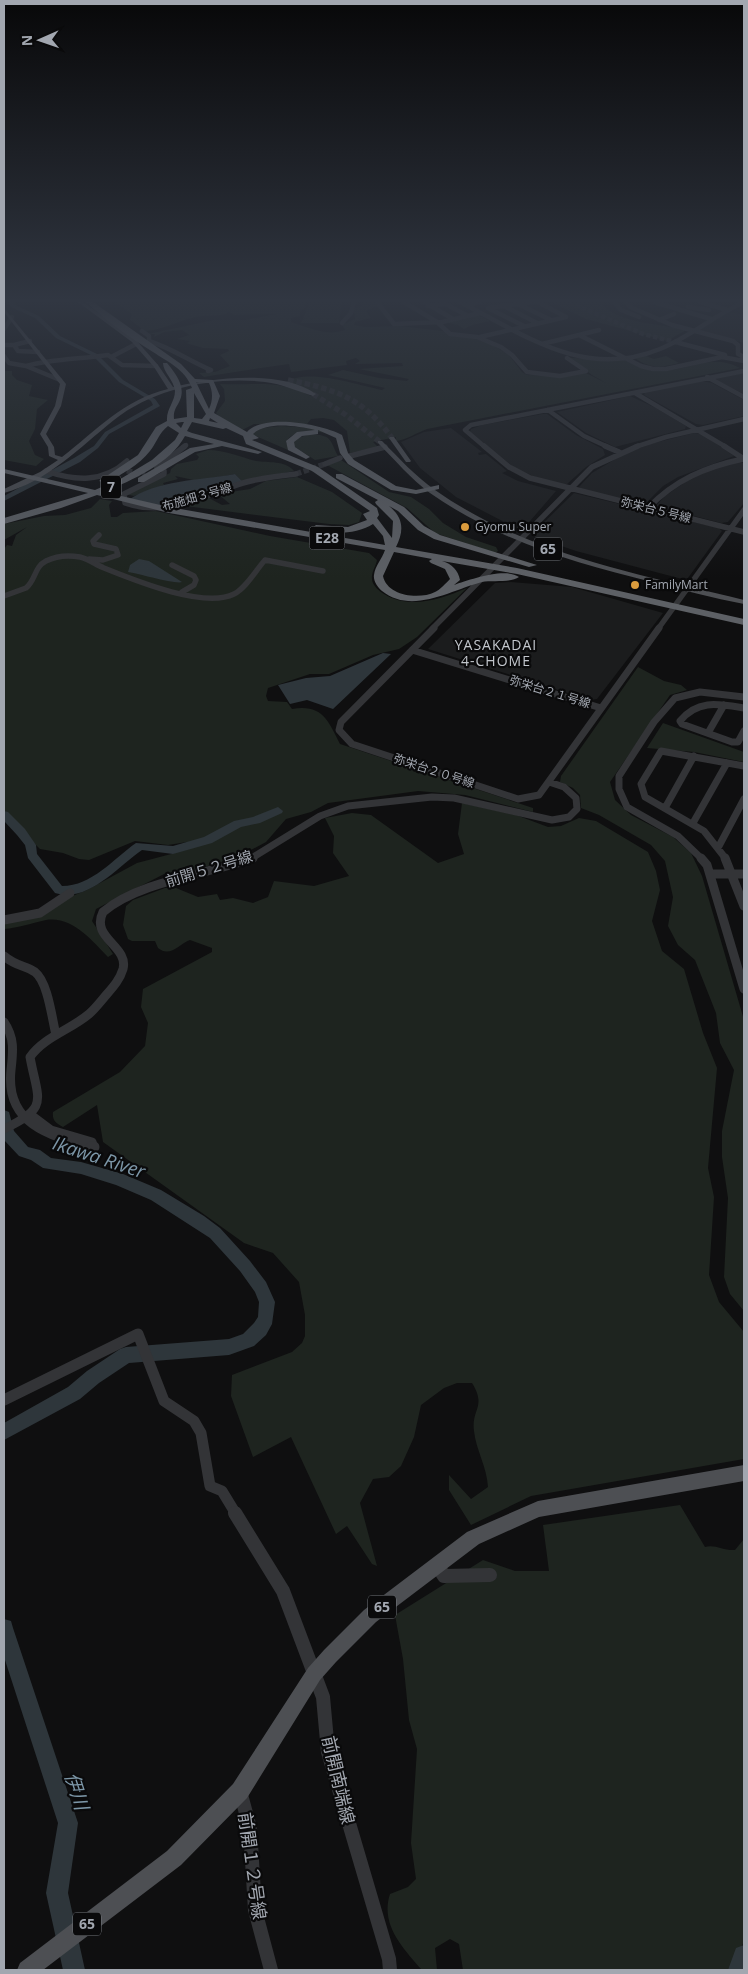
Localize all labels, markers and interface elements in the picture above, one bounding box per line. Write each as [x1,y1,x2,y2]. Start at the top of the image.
north arrow [15,15,65,65]
text: N [17,34,36,46]
road number: 7 [101,476,121,498]
street label: 布施畑３号線 [160,478,234,515]
street label: 弥栄台５号線 [619,493,693,526]
place label: Gyomu Super [475,518,552,535]
marker: Gyomu Super [459,521,471,533]
road number: E28 [310,526,344,550]
road number: 65 [534,538,562,560]
place label: FamilyMart [645,576,708,593]
marker: FamilyMart [629,579,641,591]
district label: YASAKADAI 4-CHOME [455,635,537,670]
street label: 弥栄台２１号線 [507,671,593,712]
street label: 弥栄台２０号線 [392,749,477,792]
street label: 前開５２号線 [163,845,255,891]
water label: Ikawa River [49,1130,150,1185]
road number: 65 [368,1595,396,1618]
street label: 前開南端線 [317,1733,361,1826]
water label: 伊川 [59,1769,96,1815]
street label: 前開１２号線 [234,1811,272,1921]
road number: 65 [73,1912,101,1936]

